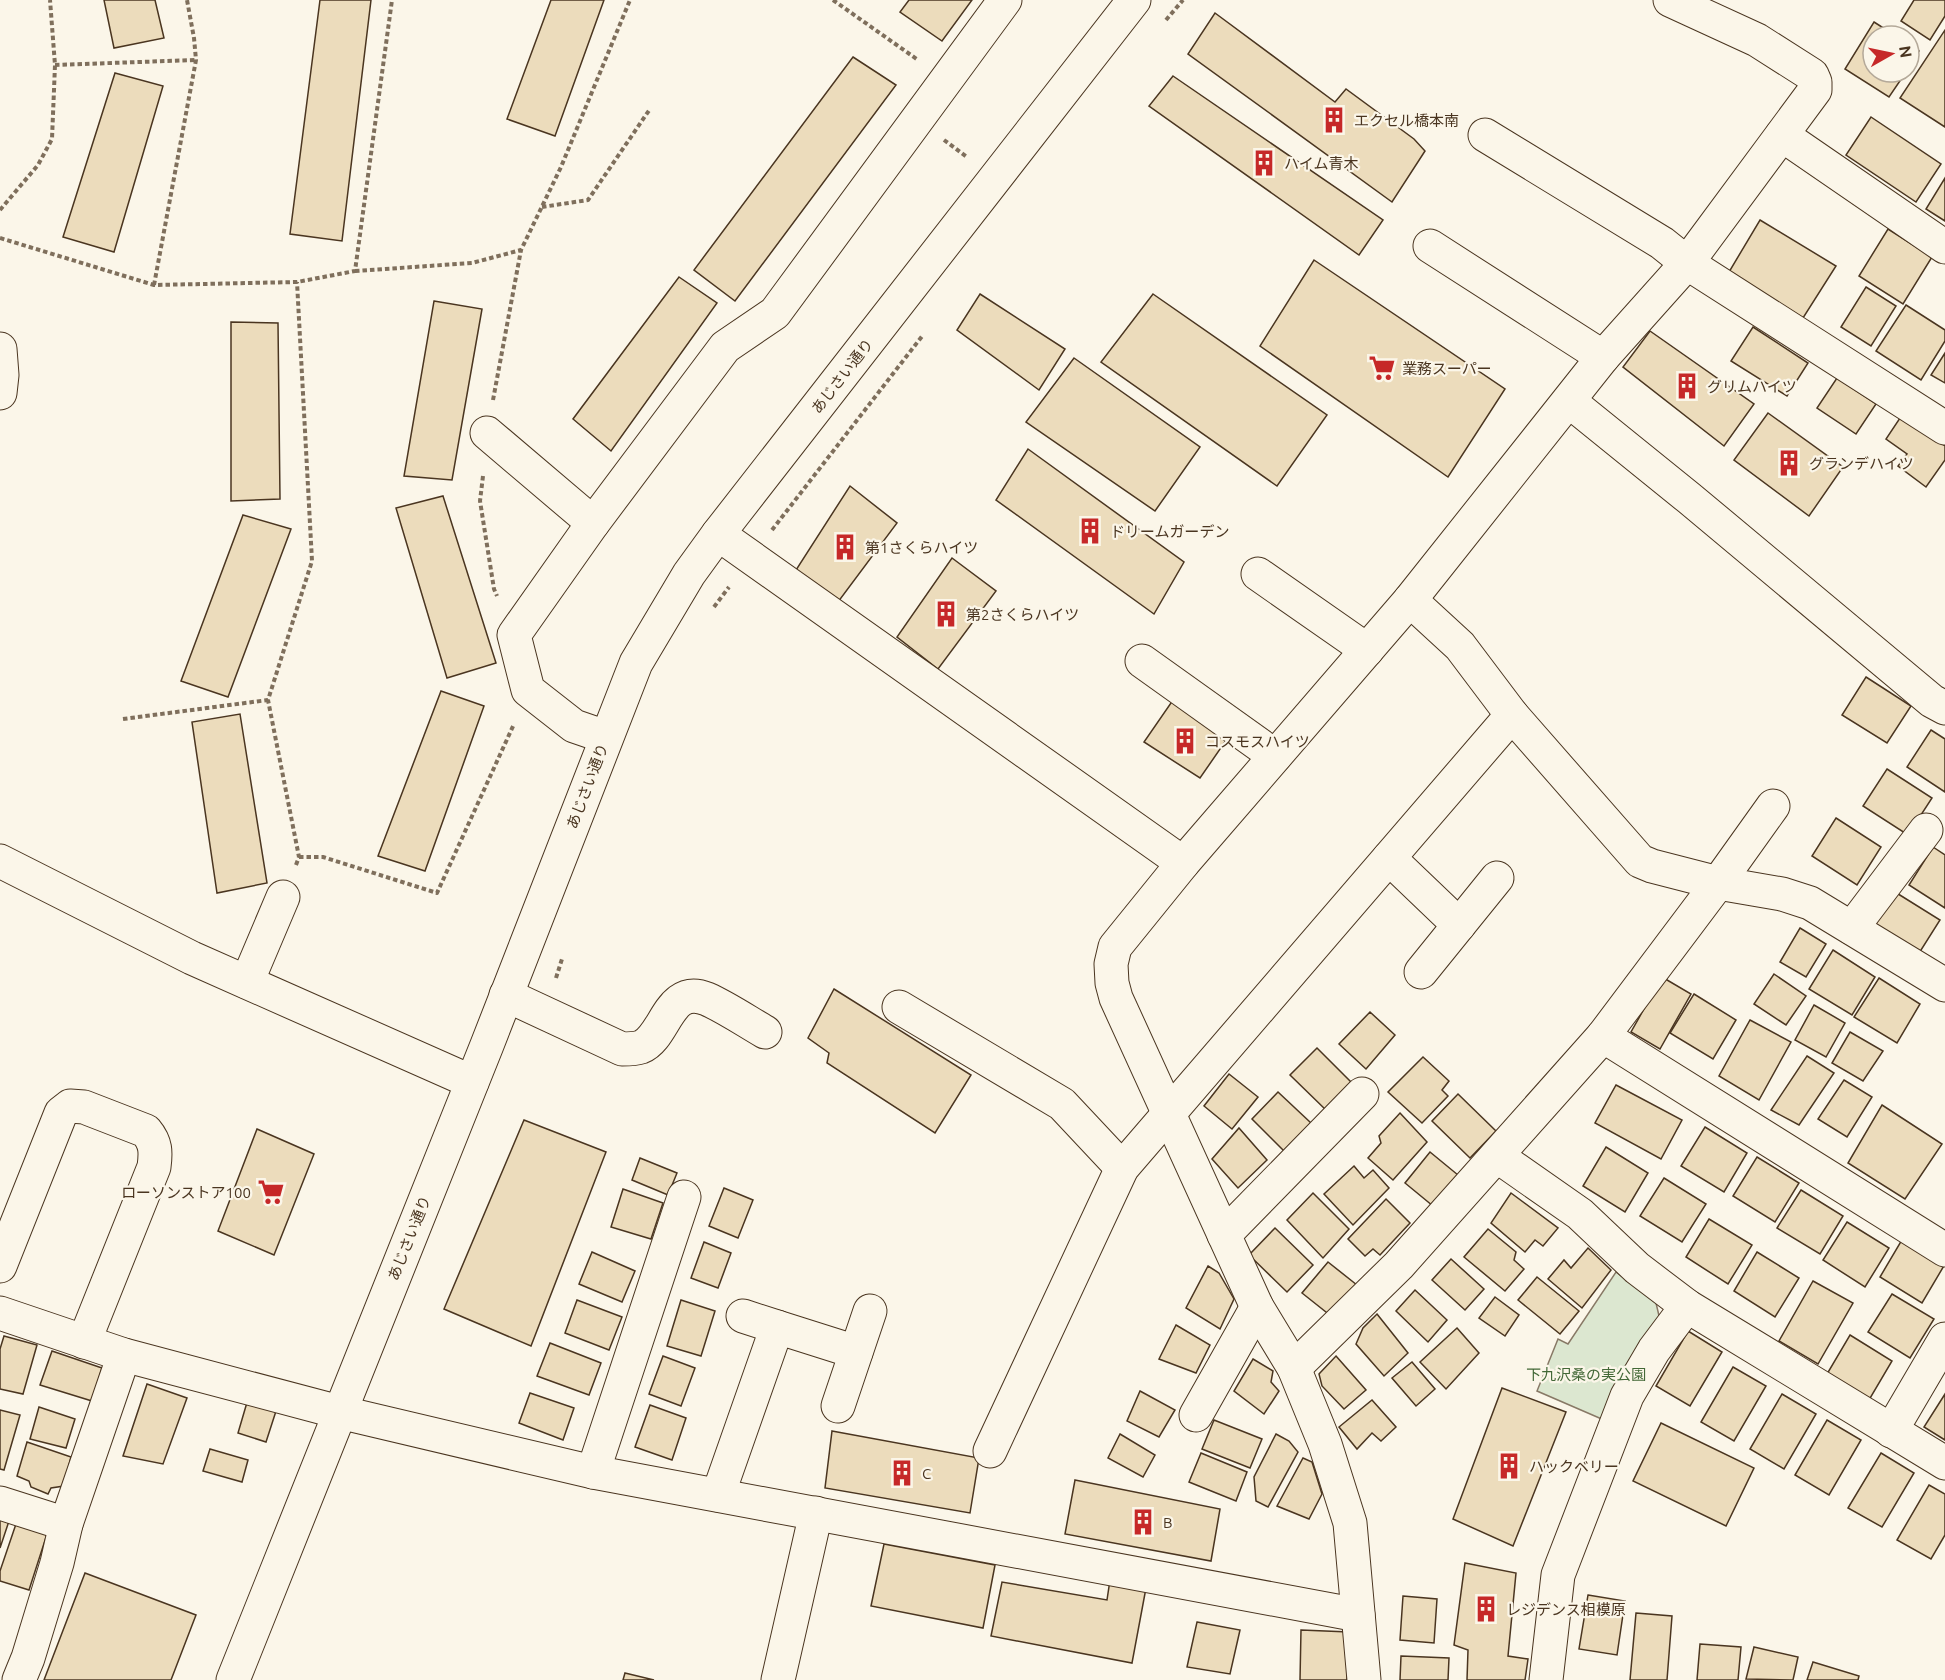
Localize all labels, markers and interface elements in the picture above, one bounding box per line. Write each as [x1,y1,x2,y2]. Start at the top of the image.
north arrow [1861,24,1921,84]
text: N [1896,44,1916,59]
building icon: エクセル橋本南 [1319,105,1349,135]
place label: エクセル橋本南 [1354,112,1459,129]
building icon: ハイム青木 [1249,148,1279,178]
place label: ハイム青木 [1284,155,1358,172]
street label: あじさい通り [808,335,876,417]
supermarket icon: 業務スーパー [1367,353,1397,383]
place label: 業務スーパー [1402,360,1492,377]
building icon: グリムハイツ [1672,371,1702,401]
place label: グリムハイツ [1707,378,1797,395]
building icon: グランデハイツ [1774,448,1804,478]
place label: グランデハイツ [1809,455,1914,472]
building icon: ドリームガーデン [1075,516,1105,546]
place label: ドリームガーデン [1110,523,1230,540]
building icon: 第1さくらハイツ [830,532,860,562]
place label: 第1さくらハイツ [865,539,978,556]
building icon: 第2さくらハイツ [931,599,961,629]
place label: 第2さくらハイツ [966,606,1079,623]
building icon: コスモスハイツ [1170,726,1200,756]
place label: コスモスハイツ [1205,733,1310,750]
street label: あじさい通り [563,741,611,831]
supermarket icon: ローソンストア100 [256,1177,286,1207]
place label: ローソンストア100 [121,1184,251,1201]
street label: あじさい通り [384,1193,434,1283]
park label: 下九沢桑の実公園 [1526,1366,1646,1383]
building icon: ハックベリー [1494,1451,1524,1481]
building icon: C [887,1458,917,1488]
place label: ハックベリー [1529,1458,1619,1475]
place label: C [922,1465,931,1482]
building icon: B [1128,1507,1158,1537]
place label: B [1163,1514,1173,1531]
building icon: レジデンス相模原 [1471,1594,1501,1624]
place label: レジデンス相模原 [1506,1601,1626,1618]

